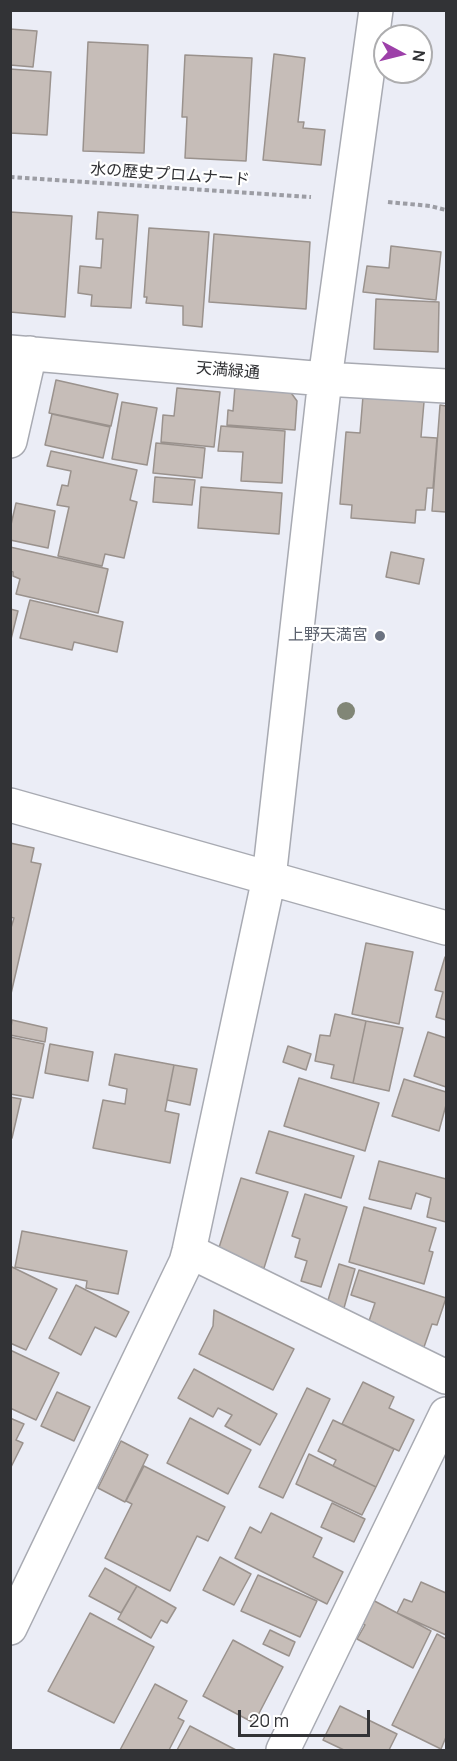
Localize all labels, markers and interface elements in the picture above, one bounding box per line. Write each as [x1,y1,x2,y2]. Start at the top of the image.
north arrow [373,24,433,84]
text: N [407,49,430,63]
street label: 水の歴史プロムナード [90,160,250,190]
street label: 天満緑通 [195,359,261,383]
place label: 上野天満宮 [288,626,368,646]
marker: 上野天満宮 [373,629,387,643]
scale bar [241,1698,373,1736]
text: 20 m [249,1708,289,1732]

